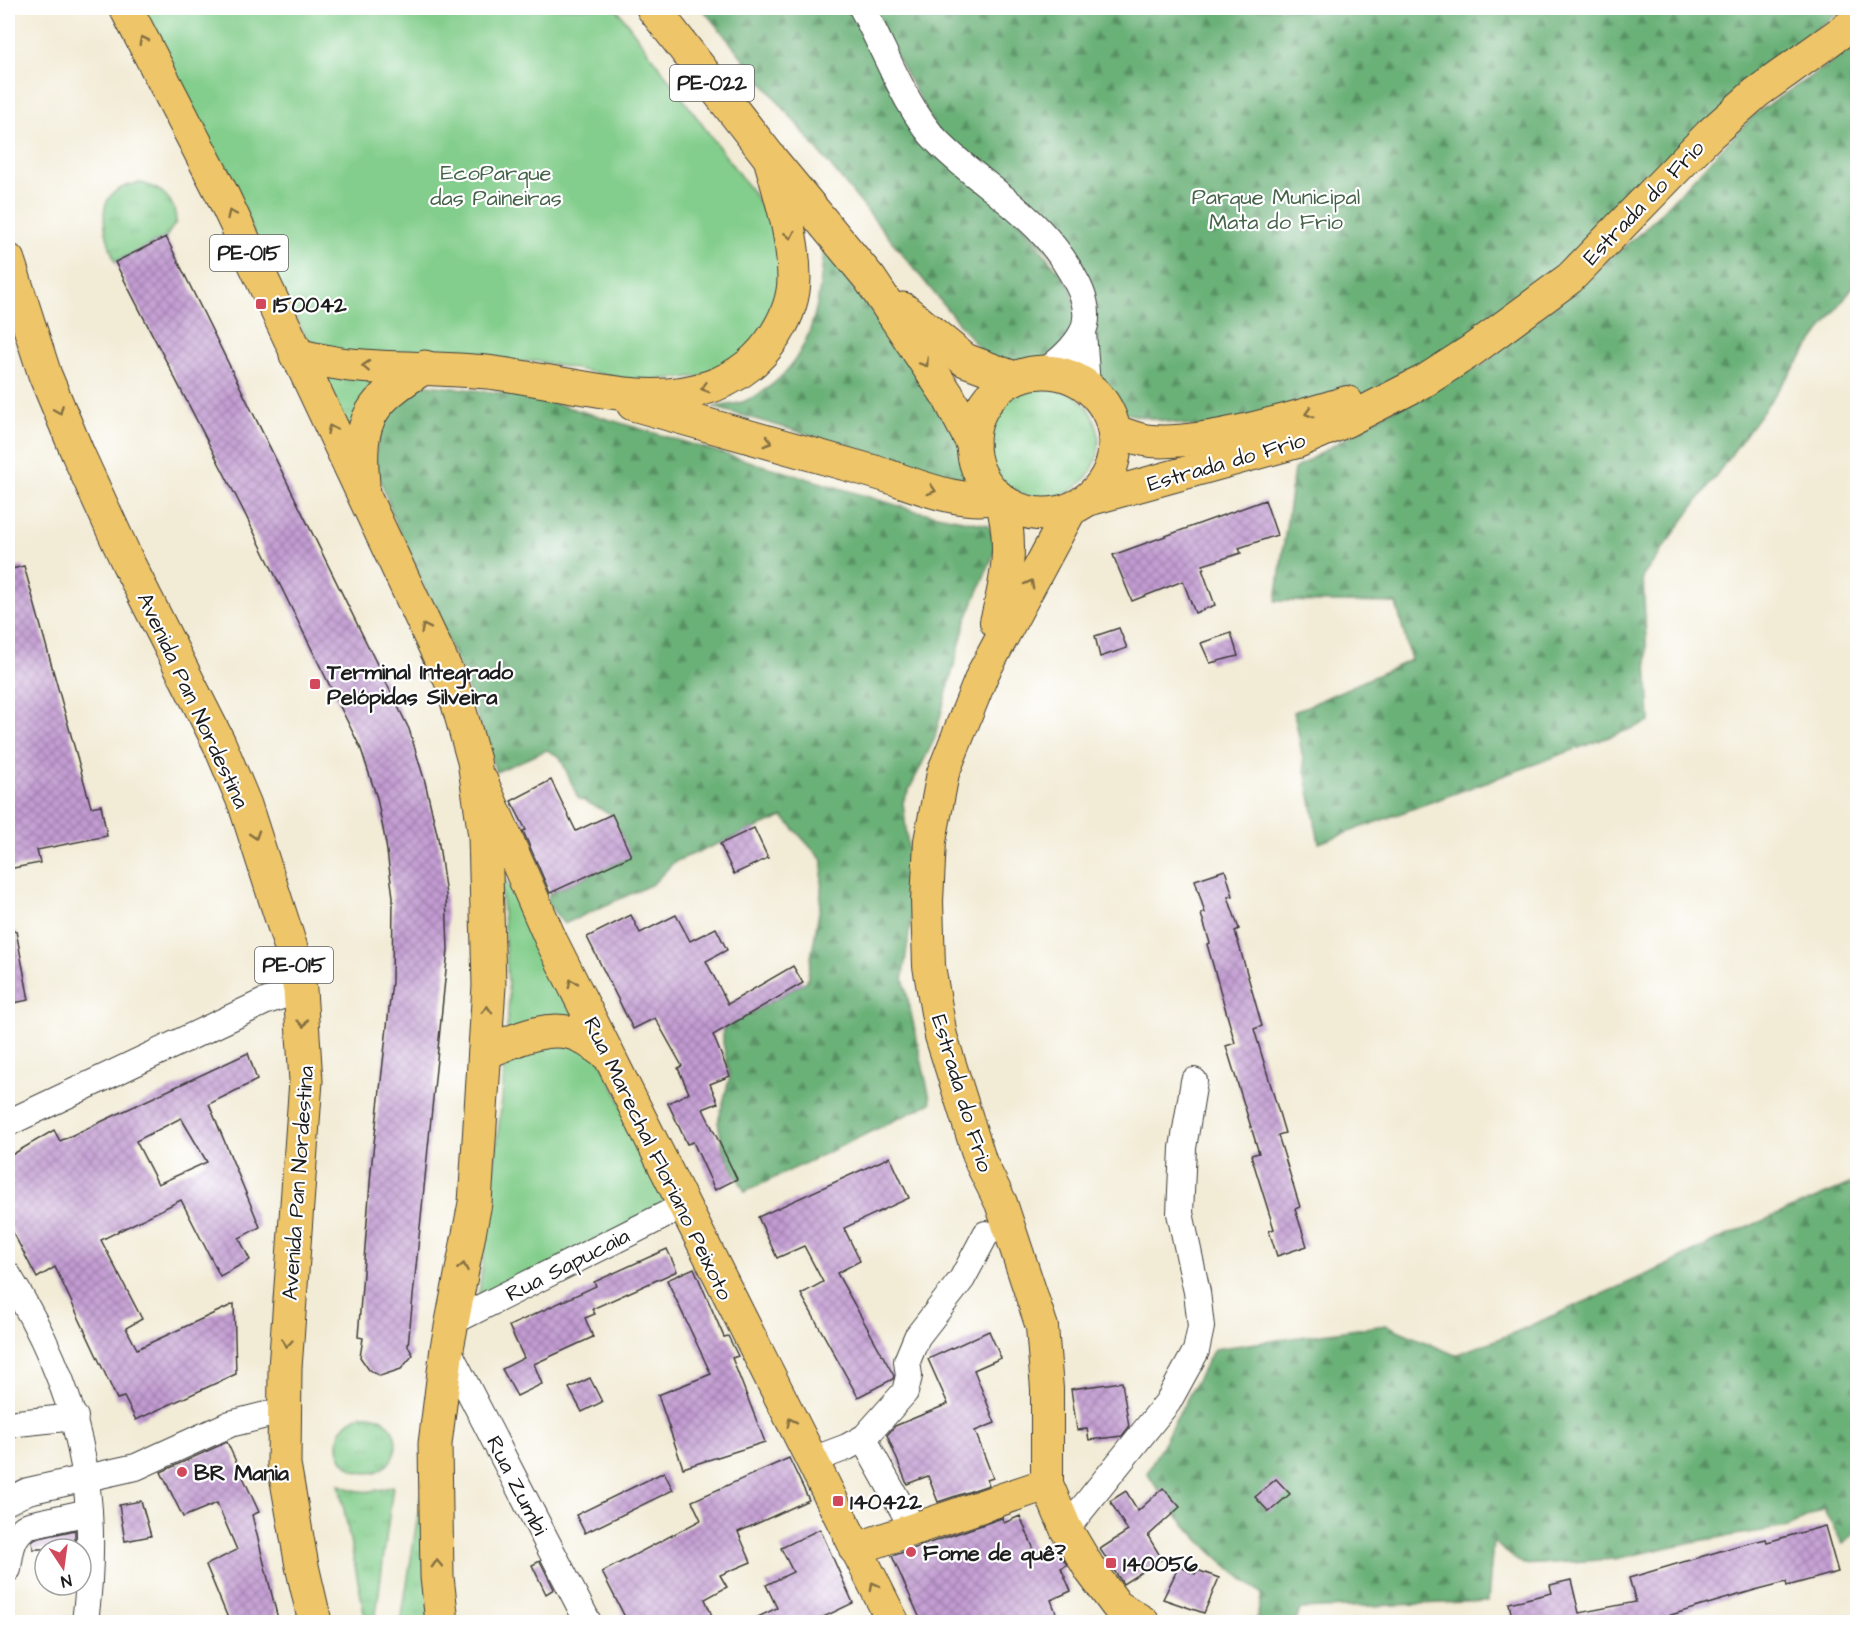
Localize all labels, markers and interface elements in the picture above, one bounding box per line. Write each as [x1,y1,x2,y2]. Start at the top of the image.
one-way arrow [138,36,150,47]
road number: PE-022 [670,65,754,101]
street label: Estrada do Frio [1576,133,1712,272]
park label: EcoParque das Paineiras [430,158,562,214]
park label: Parque Municipal Mata do Frio [1192,182,1360,238]
one-way arrow [226,210,238,221]
one-way arrow [783,230,796,240]
road number: PE-015 [210,235,288,271]
place label: 150042 [273,290,347,321]
marker: 150042 [254,297,268,311]
one-way arrow [918,357,930,367]
one-way arrow [362,360,371,373]
one-way arrow [700,381,711,393]
one-way arrow [52,403,64,414]
one-way arrow [1304,406,1315,418]
one-way arrow [326,425,338,436]
street label: Estrada do Frio [1144,425,1310,500]
one-way arrow [762,435,773,447]
one-way arrow [926,483,937,495]
one-way arrow [1023,579,1034,590]
street label: Avenida Pan Nordestina [129,588,256,814]
one-way arrow [421,623,433,634]
place label: Terminal Integrado Pelópidas Silveira [326,657,514,713]
marker: Terminal Integrado Pelópidas Silveira [308,677,322,691]
one-way arrow [248,829,260,840]
road number: PE-015 [255,947,333,983]
one-way arrow [568,979,579,989]
one-way arrow [481,1006,494,1015]
street label: Estrada do Frio [923,1011,1000,1177]
street label: Rua Marechal Floriano Peixoto [575,1012,740,1306]
one-way arrow [296,1018,309,1027]
street label: Avenida Pan Nordestina [275,1065,322,1301]
street label: Rua Sapucaia [500,1221,635,1310]
one-way arrow [456,1262,469,1272]
one-way arrow [280,1339,293,1348]
one-way arrow [787,1418,798,1429]
street label: Rua Zumbi [478,1430,555,1541]
place label: BR Mania [194,1458,290,1489]
marker: BR Mania [175,1465,189,1479]
place label: 140422 [850,1487,922,1518]
marker: 140422 [831,1494,845,1508]
north arrow [33,1537,93,1597]
place label: Fome de quê? [923,1538,1067,1569]
marker: Fome de quê? [904,1545,918,1559]
place label: 140056 [1123,1549,1198,1580]
marker: 140056 [1104,1556,1118,1570]
one-way arrow [430,1560,443,1569]
text: N [59,1569,74,1592]
one-way arrow [870,1582,881,1592]

